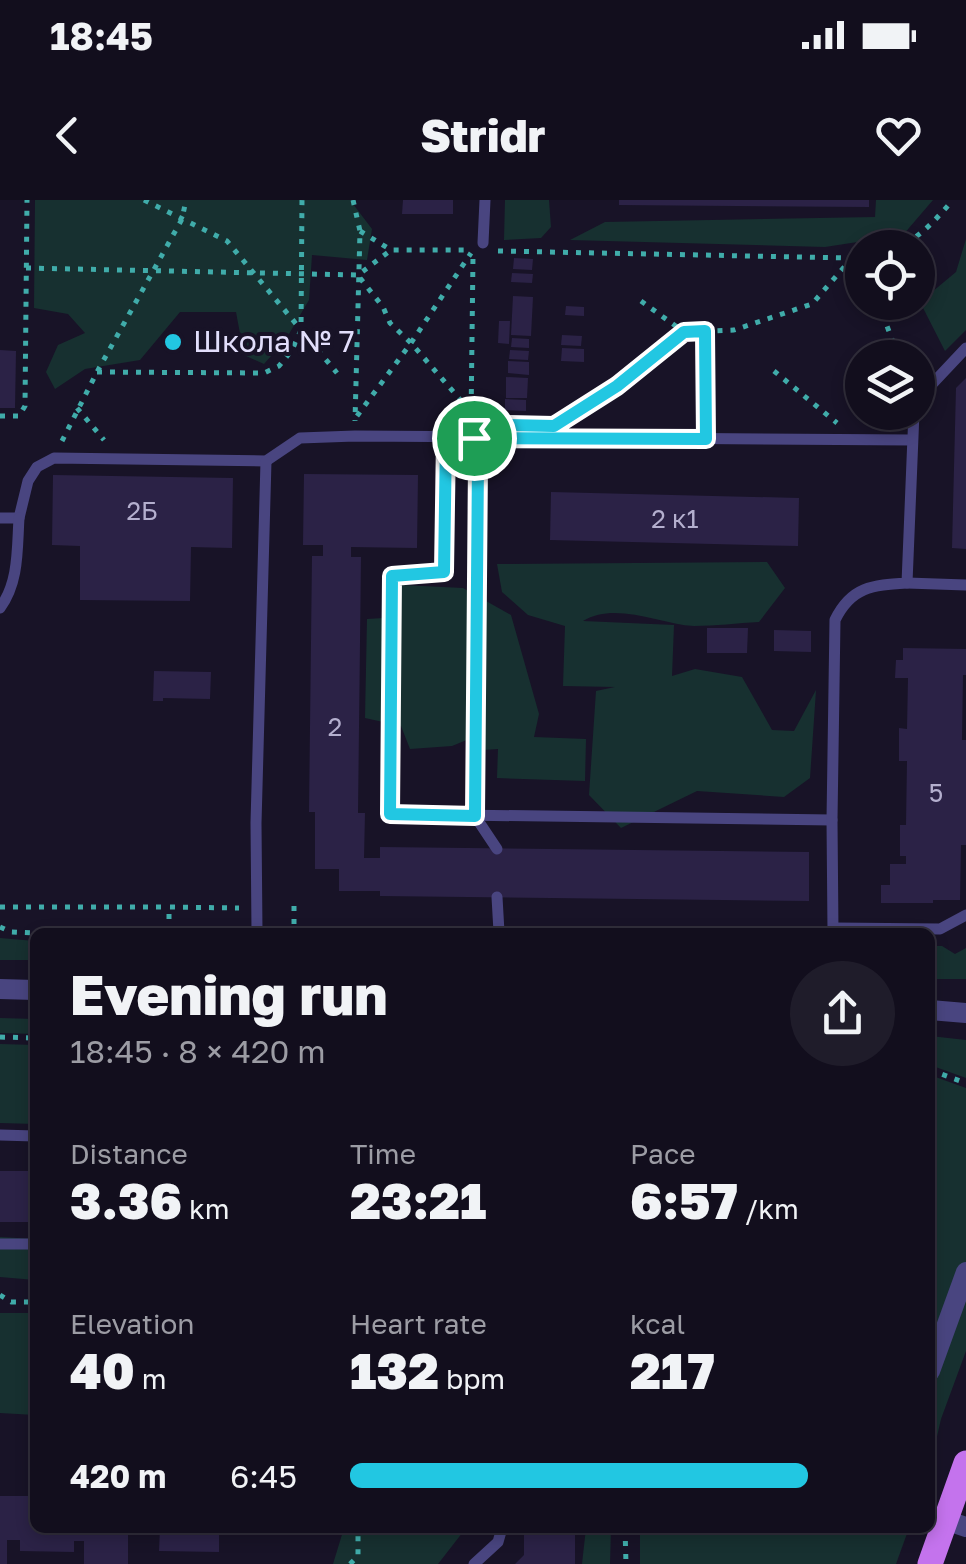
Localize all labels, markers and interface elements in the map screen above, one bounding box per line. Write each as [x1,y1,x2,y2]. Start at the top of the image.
text: 18:45 [50,13,153,58]
icon: back [40,108,95,163]
text: Stridr [421,108,545,162]
icon: heart [871,108,926,163]
map controls [845,230,935,430]
button: locate [845,230,935,320]
place label: Школа № 7 [193,323,355,359]
marker: Школа № 7 [162,331,184,353]
button: layers [845,340,935,430]
pin [432,396,517,481]
icon: arrive [447,411,502,466]
house number: 2Б [126,495,158,526]
house number: 2 к1 [651,503,699,534]
house number: 2 [328,711,342,742]
house number: 5 [929,777,943,808]
text: Evening run [70,961,388,1027]
button: share [790,961,895,1066]
text: 18:45 · 8 × 420 m [70,1032,326,1070]
text: Distance [70,1137,188,1170]
text: Time [350,1137,416,1170]
text: Pace [630,1137,695,1170]
text: 3.36 [70,1170,182,1230]
text: 23:21 [350,1170,486,1230]
text: 6:57 [630,1170,738,1230]
text: km [182,1192,230,1225]
text: /km [738,1192,799,1225]
text: Elevation [70,1307,195,1340]
text: Heart rate [350,1307,487,1340]
text: kcal [630,1307,685,1340]
text: 40 [70,1340,135,1400]
text: 132 [350,1340,439,1400]
text: 217 [630,1340,715,1400]
text: m [135,1362,167,1395]
text: bpm [439,1362,505,1395]
text: 420 m [70,1457,166,1495]
text: 6:45 [230,1457,297,1495]

